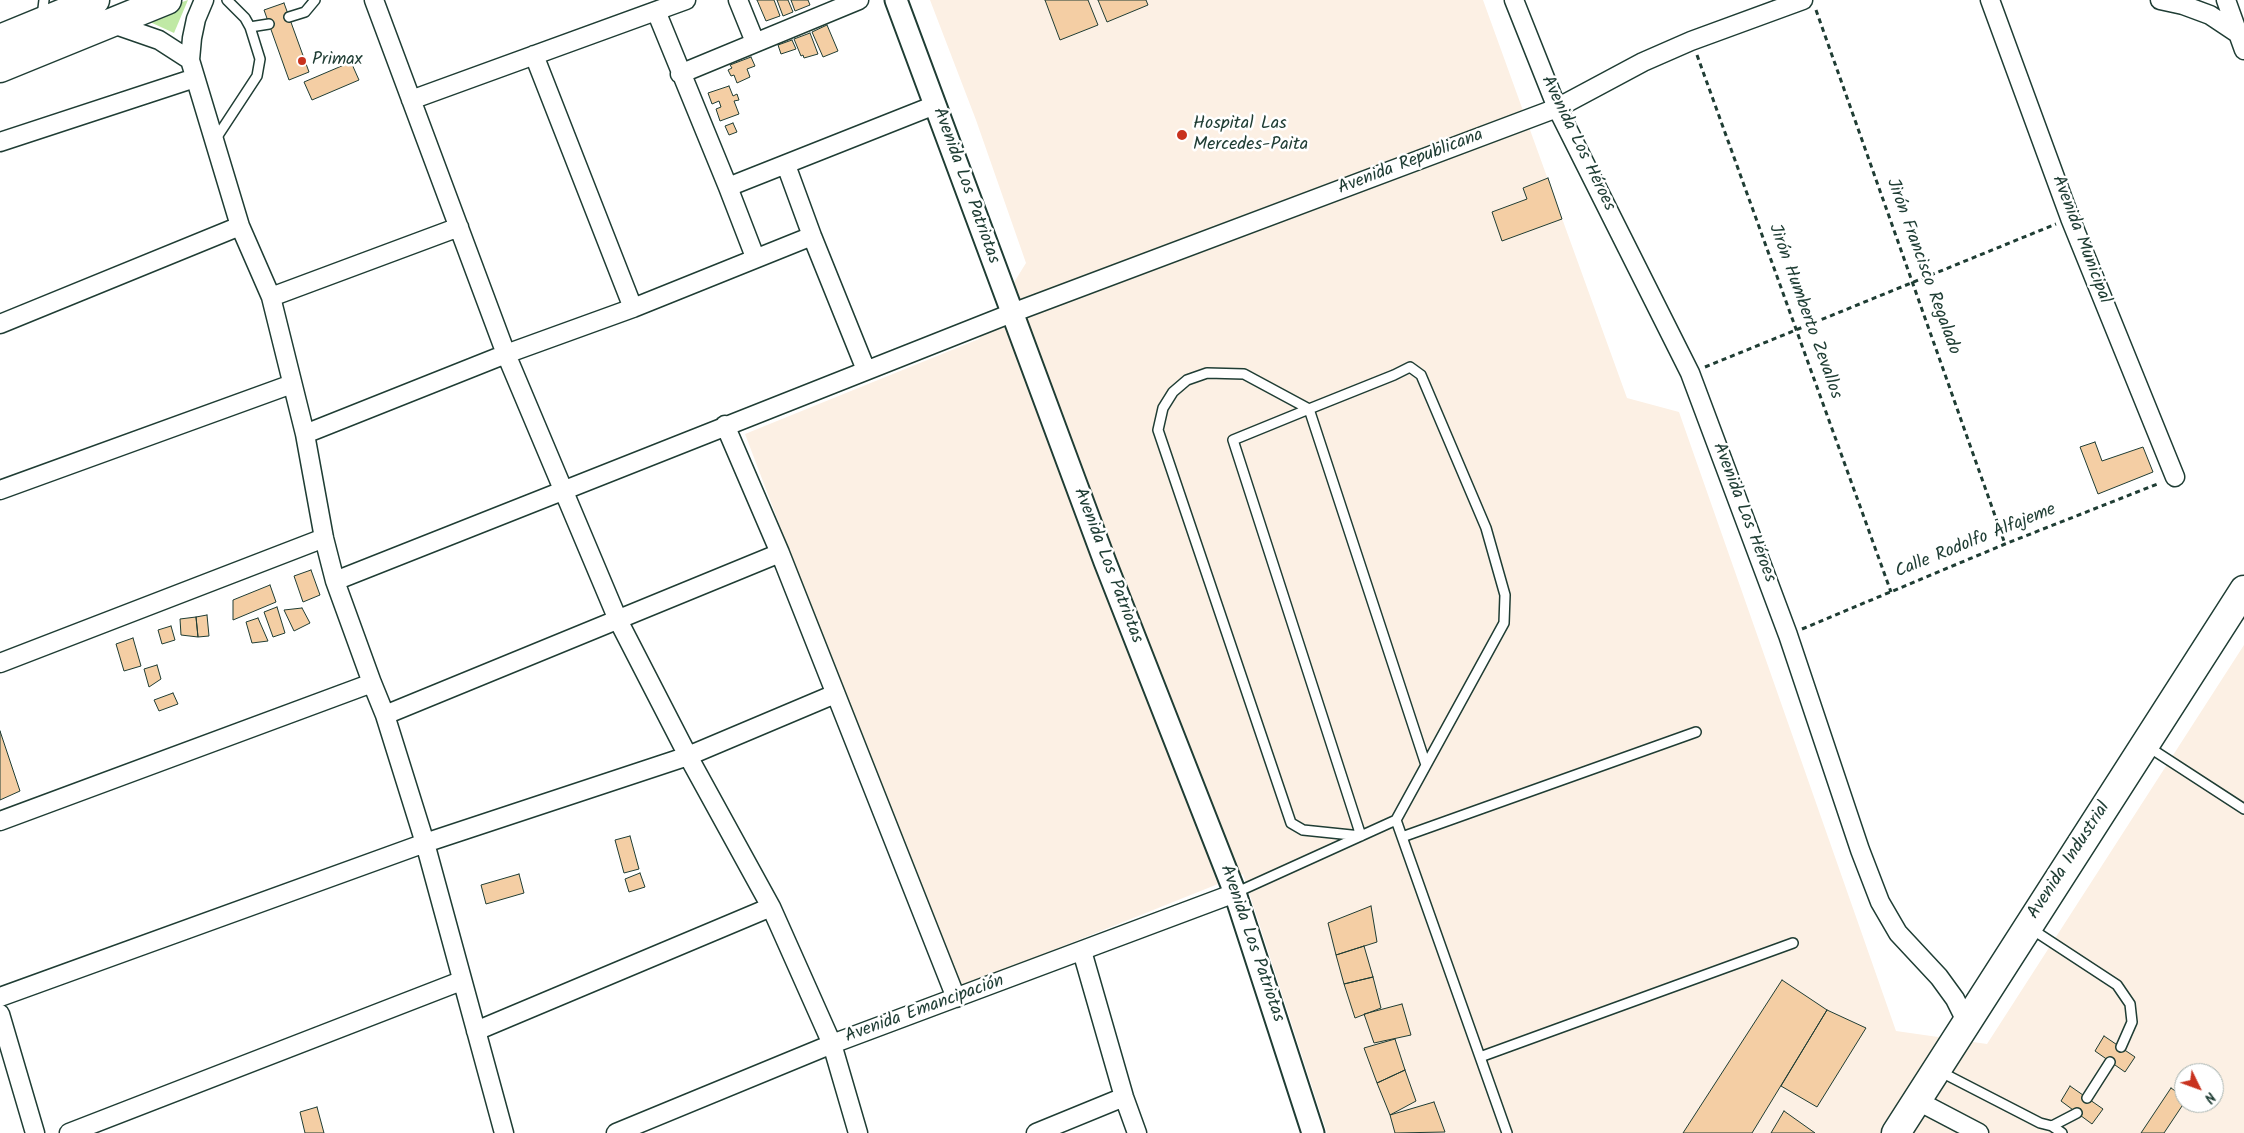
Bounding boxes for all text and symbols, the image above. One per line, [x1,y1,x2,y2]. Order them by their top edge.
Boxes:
place label: Primax [312,50,362,72]
marker: Primax [296,55,308,67]
street label: Avenida Los Héroes [1535,73,1619,215]
street label: Avenida Los Patriotas [927,105,1003,267]
place label: Hospital Las Mercedes-Paita [1193,114,1308,156]
street label: Avenida Republicana [1335,125,1487,201]
marker: Hospital Las Mercedes-Paita [1175,128,1189,142]
street label: Avenida Municipal [2046,173,2114,307]
street label: Jirón Francisco Regalado [1880,176,1964,358]
street label: Jirón Humberto Zevallos [1762,222,1846,402]
street label: Avenida Los Héroes [1706,440,1780,586]
street label: Avenida Los Patriotas [1067,485,1147,647]
street label: Calle Rodolfo Alfajeme [1893,500,2059,584]
street label: Avenida Industrial [2024,798,2116,924]
street label: Avenida Los Patriotas [1214,863,1288,1025]
street label: Avenida Emancipación [843,971,1007,1049]
north arrow [2174,1063,2224,1113]
text: N [2198,1087,2221,1108]

